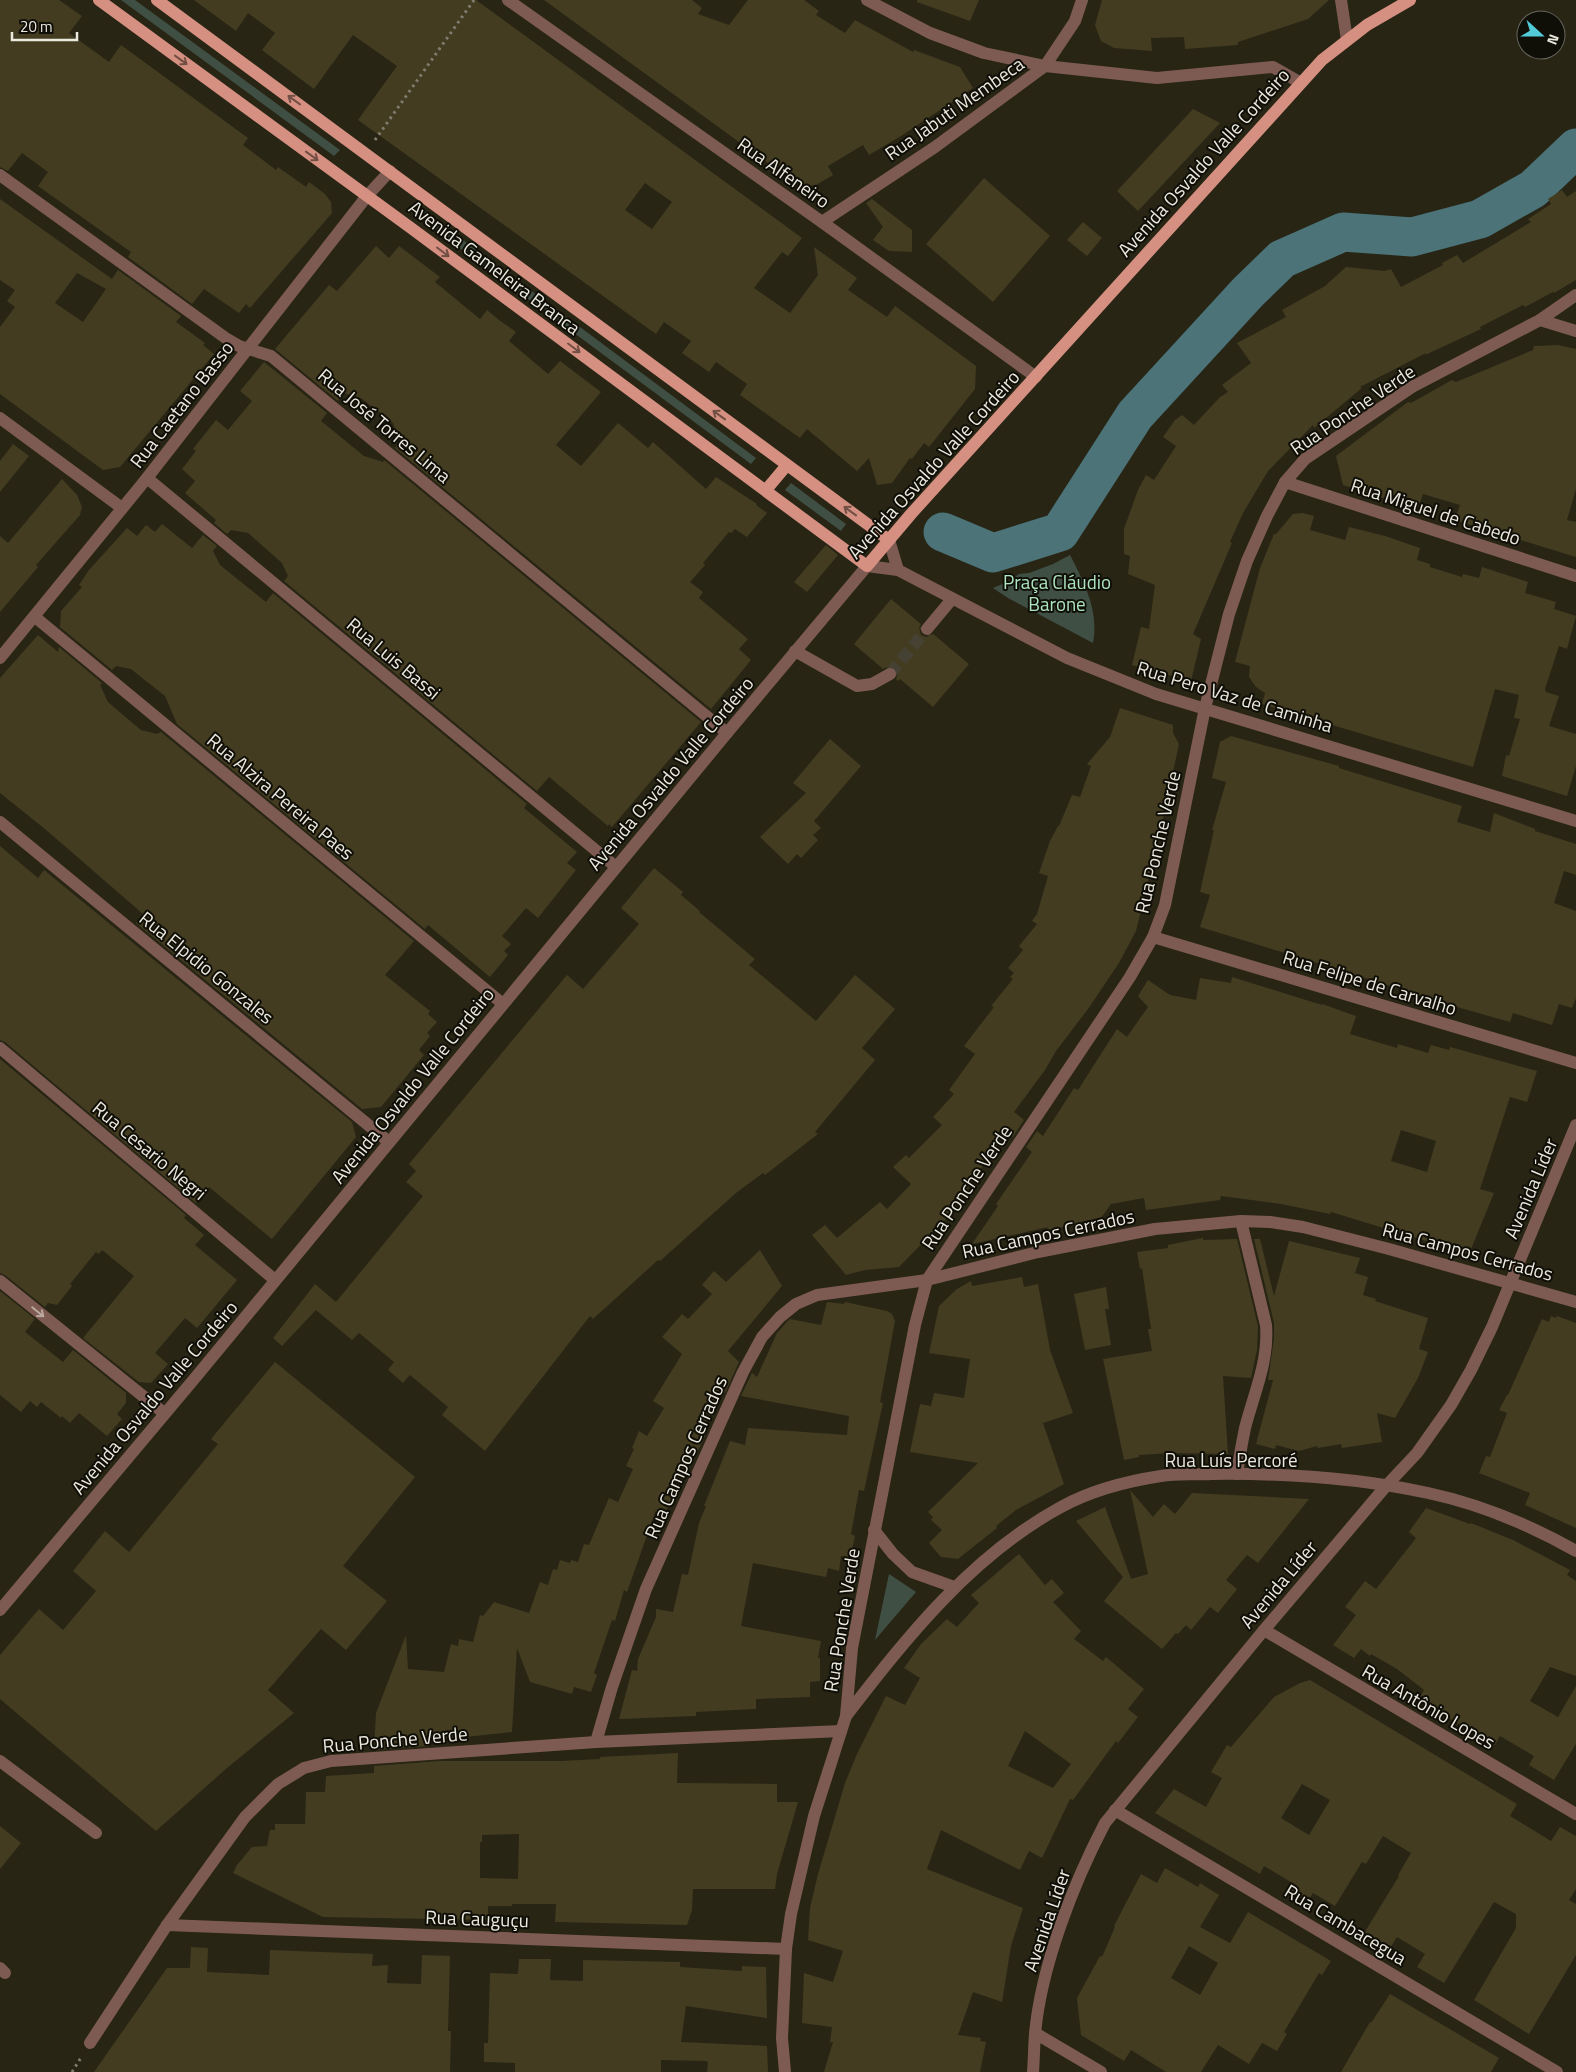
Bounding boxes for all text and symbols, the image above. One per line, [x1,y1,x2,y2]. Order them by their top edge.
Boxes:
scale bar [12,10,78,42]
north arrow [1516,10,1566,60]
text: 20 m [20,15,53,38]
text: N [1542,32,1565,48]
street label: Rua Jabuti Membeca [878,49,1030,167]
one-way arrow [174,54,187,65]
street label: Avenida Osvaldo Valle Cordeiro [1110,61,1296,263]
one-way arrow [288,95,301,106]
street label: Rua Alfeneiro [732,129,836,215]
one-way arrow [305,150,318,161]
street label: Avenida Gameleira Branca [403,193,587,342]
one-way arrow [436,246,449,257]
street label: Rua Caetano Basso [122,334,240,474]
one-way arrow [567,343,580,354]
street label: Rua Ponche Verde [1284,356,1420,462]
street label: Rua José Torres Lima [312,361,458,490]
street label: Avenida Osvaldo Valle Cordeiro [840,363,1026,565]
one-way arrow [712,410,726,420]
street label: Rua Miguel de Cabedo [1347,470,1525,552]
one-way arrow [843,506,857,516]
park label: Praça Cláudio Barone [1003,567,1111,618]
street label: Rua Luis Bassi [341,610,447,706]
street label: Rua Pero Vaz de Caminha [1134,652,1337,740]
street label: Avenida Osvaldo Valle Cordeiro [580,670,760,876]
street label: Rua Alzira Pereira Paes [201,726,361,867]
street label: Rua Ponche Verde [1127,768,1187,916]
street label: Rua Elpidio Gonzales [133,904,281,1031]
street label: Rua Felipe de Carvalho [1279,942,1461,1022]
street label: Avenida Osvaldo Valle Cordeiro [324,981,500,1189]
street label: Rua Cesario Negri [87,1093,213,1207]
street label: Rua Ponche Verde [913,1119,1019,1255]
street label: Avenida Líder [1496,1133,1564,1243]
street label: Rua Campos Cerrados [959,1201,1137,1265]
street label: Rua Campos Cerrados [1379,1214,1557,1288]
street label: Avenida Osvaldo Valle Cordeiro [64,1294,244,1500]
one-way arrow [31,1306,44,1317]
street label: Rua Campos Cerrados [636,1371,734,1543]
street label: Rua Luís Percoré [1164,1445,1298,1474]
street label: Avenida Líder [1232,1533,1324,1634]
street label: Rua Ponche Verde [815,1546,867,1694]
street label: Rua Antônio Lopes [1357,1656,1501,1756]
street label: Rua Ponche Verde [321,1718,469,1760]
street label: Avenida Líder [1015,1864,1077,1975]
street label: Rua Cambacegua [1279,1876,1413,1972]
street label: Rua Cauguçu [425,1902,529,1934]

